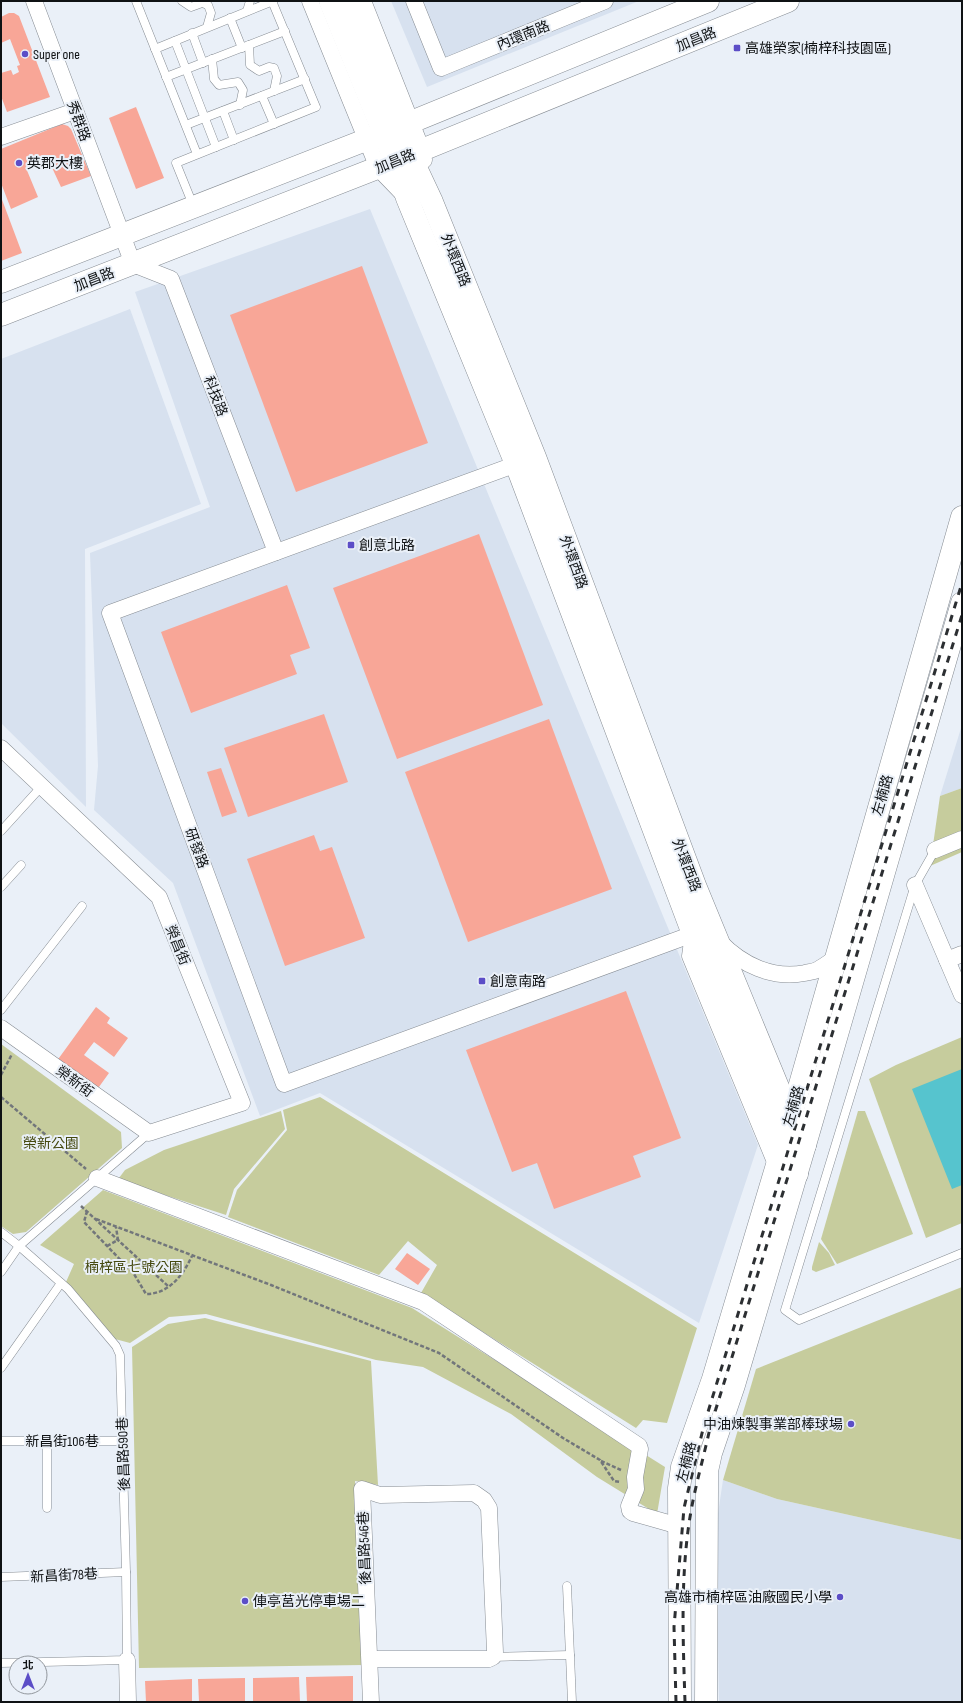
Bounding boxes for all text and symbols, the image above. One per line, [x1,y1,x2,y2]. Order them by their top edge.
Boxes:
street label: 內環南路 [494,17,552,54]
street label: 加昌路 [674,24,719,55]
place label: 高雄榮家(楠梓科技園區) [745,40,891,57]
marker: 高雄榮家(楠梓科技園區) [732,43,742,53]
place label: Super one [33,46,80,63]
marker: Super one [20,49,30,59]
street label: 秀群路 [63,99,94,144]
street label: 加昌路 [373,146,418,177]
place label: 英郡大樓 [27,155,83,172]
marker: 英郡大樓 [14,158,24,168]
street label: 外環西路 [437,231,474,289]
street label: 加昌路 [72,264,117,295]
street label: 科技路 [200,374,231,419]
street label: 外環西路 [556,533,591,591]
place label: 創意北路 [359,537,415,554]
marker: 創意北路 [346,540,356,550]
street label: 左楠路 [869,773,896,818]
street label: 研發路 [181,826,212,871]
street label: 外環西路 [669,836,705,894]
street label: 榮昌街 [162,923,193,968]
place label: 創意南路 [490,973,546,990]
marker: 創意南路 [477,976,487,986]
street label: 榮新街 [53,1062,97,1101]
street label: 左楠路 [780,1084,807,1129]
park label: 榮新公園 [23,1135,79,1152]
park label: 楠梓區七號公園 [85,1259,183,1276]
place label: 中油煉製事業部棒球場 [703,1416,843,1433]
street label: 後昌路590巷 [114,1417,133,1491]
marker: 中油煉製事業部棒球場 [846,1419,856,1429]
street label: 新昌街106巷 [25,1433,99,1450]
street label: 左楠路 [673,1440,700,1485]
street label: 後昌路546巷 [355,1511,374,1585]
street label: 新昌街78巷 [30,1565,98,1586]
place label: 高雄市楠梓區油廠國民小學 [664,1589,832,1606]
marker: 高雄市楠梓區油廠國民小學 [835,1592,845,1602]
place label: 俥亭莒光停車場二 [253,1593,365,1610]
marker: 俥亭莒光停車場二 [240,1596,250,1606]
north arrow [8,1655,48,1695]
text: 北 [23,1659,34,1672]

